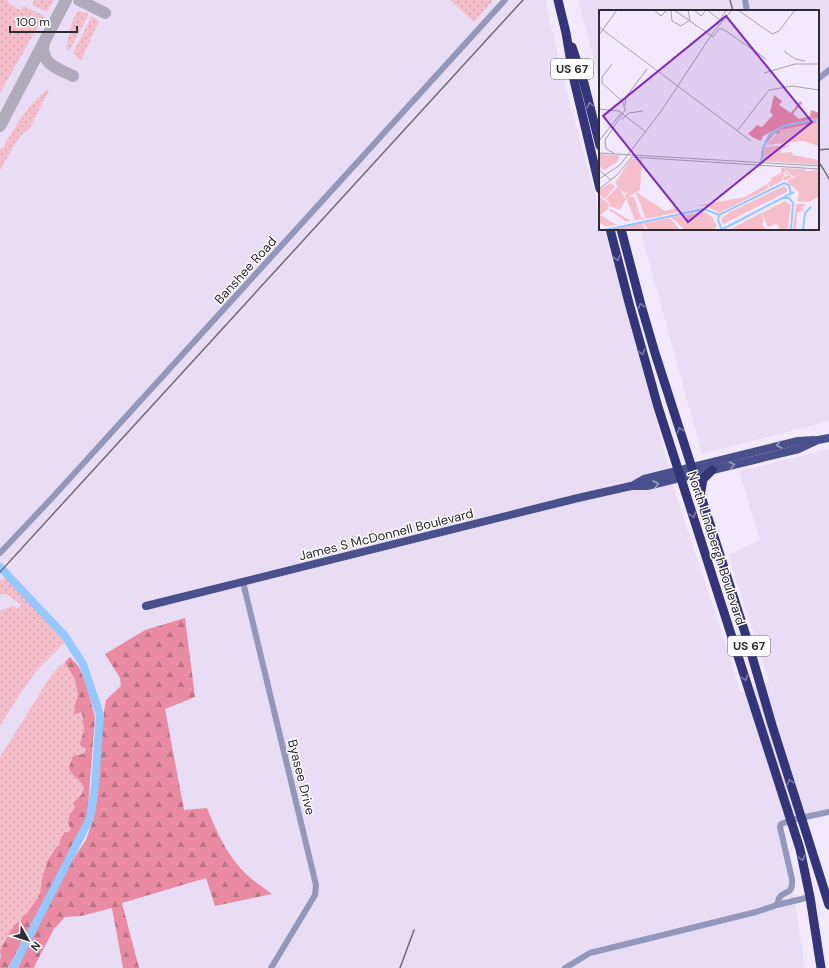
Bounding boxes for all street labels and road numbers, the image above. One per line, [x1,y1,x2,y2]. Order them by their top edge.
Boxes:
road number: US 67 [551,59,593,79]
street label: Banshee Road [211,233,280,308]
street label: North Lindbergh Boulevard [684,469,749,627]
street label: James S McDonnell Boulevard [297,505,475,564]
road number: US 67 [728,636,770,656]
street label: Byasee Drive [284,738,319,817]

